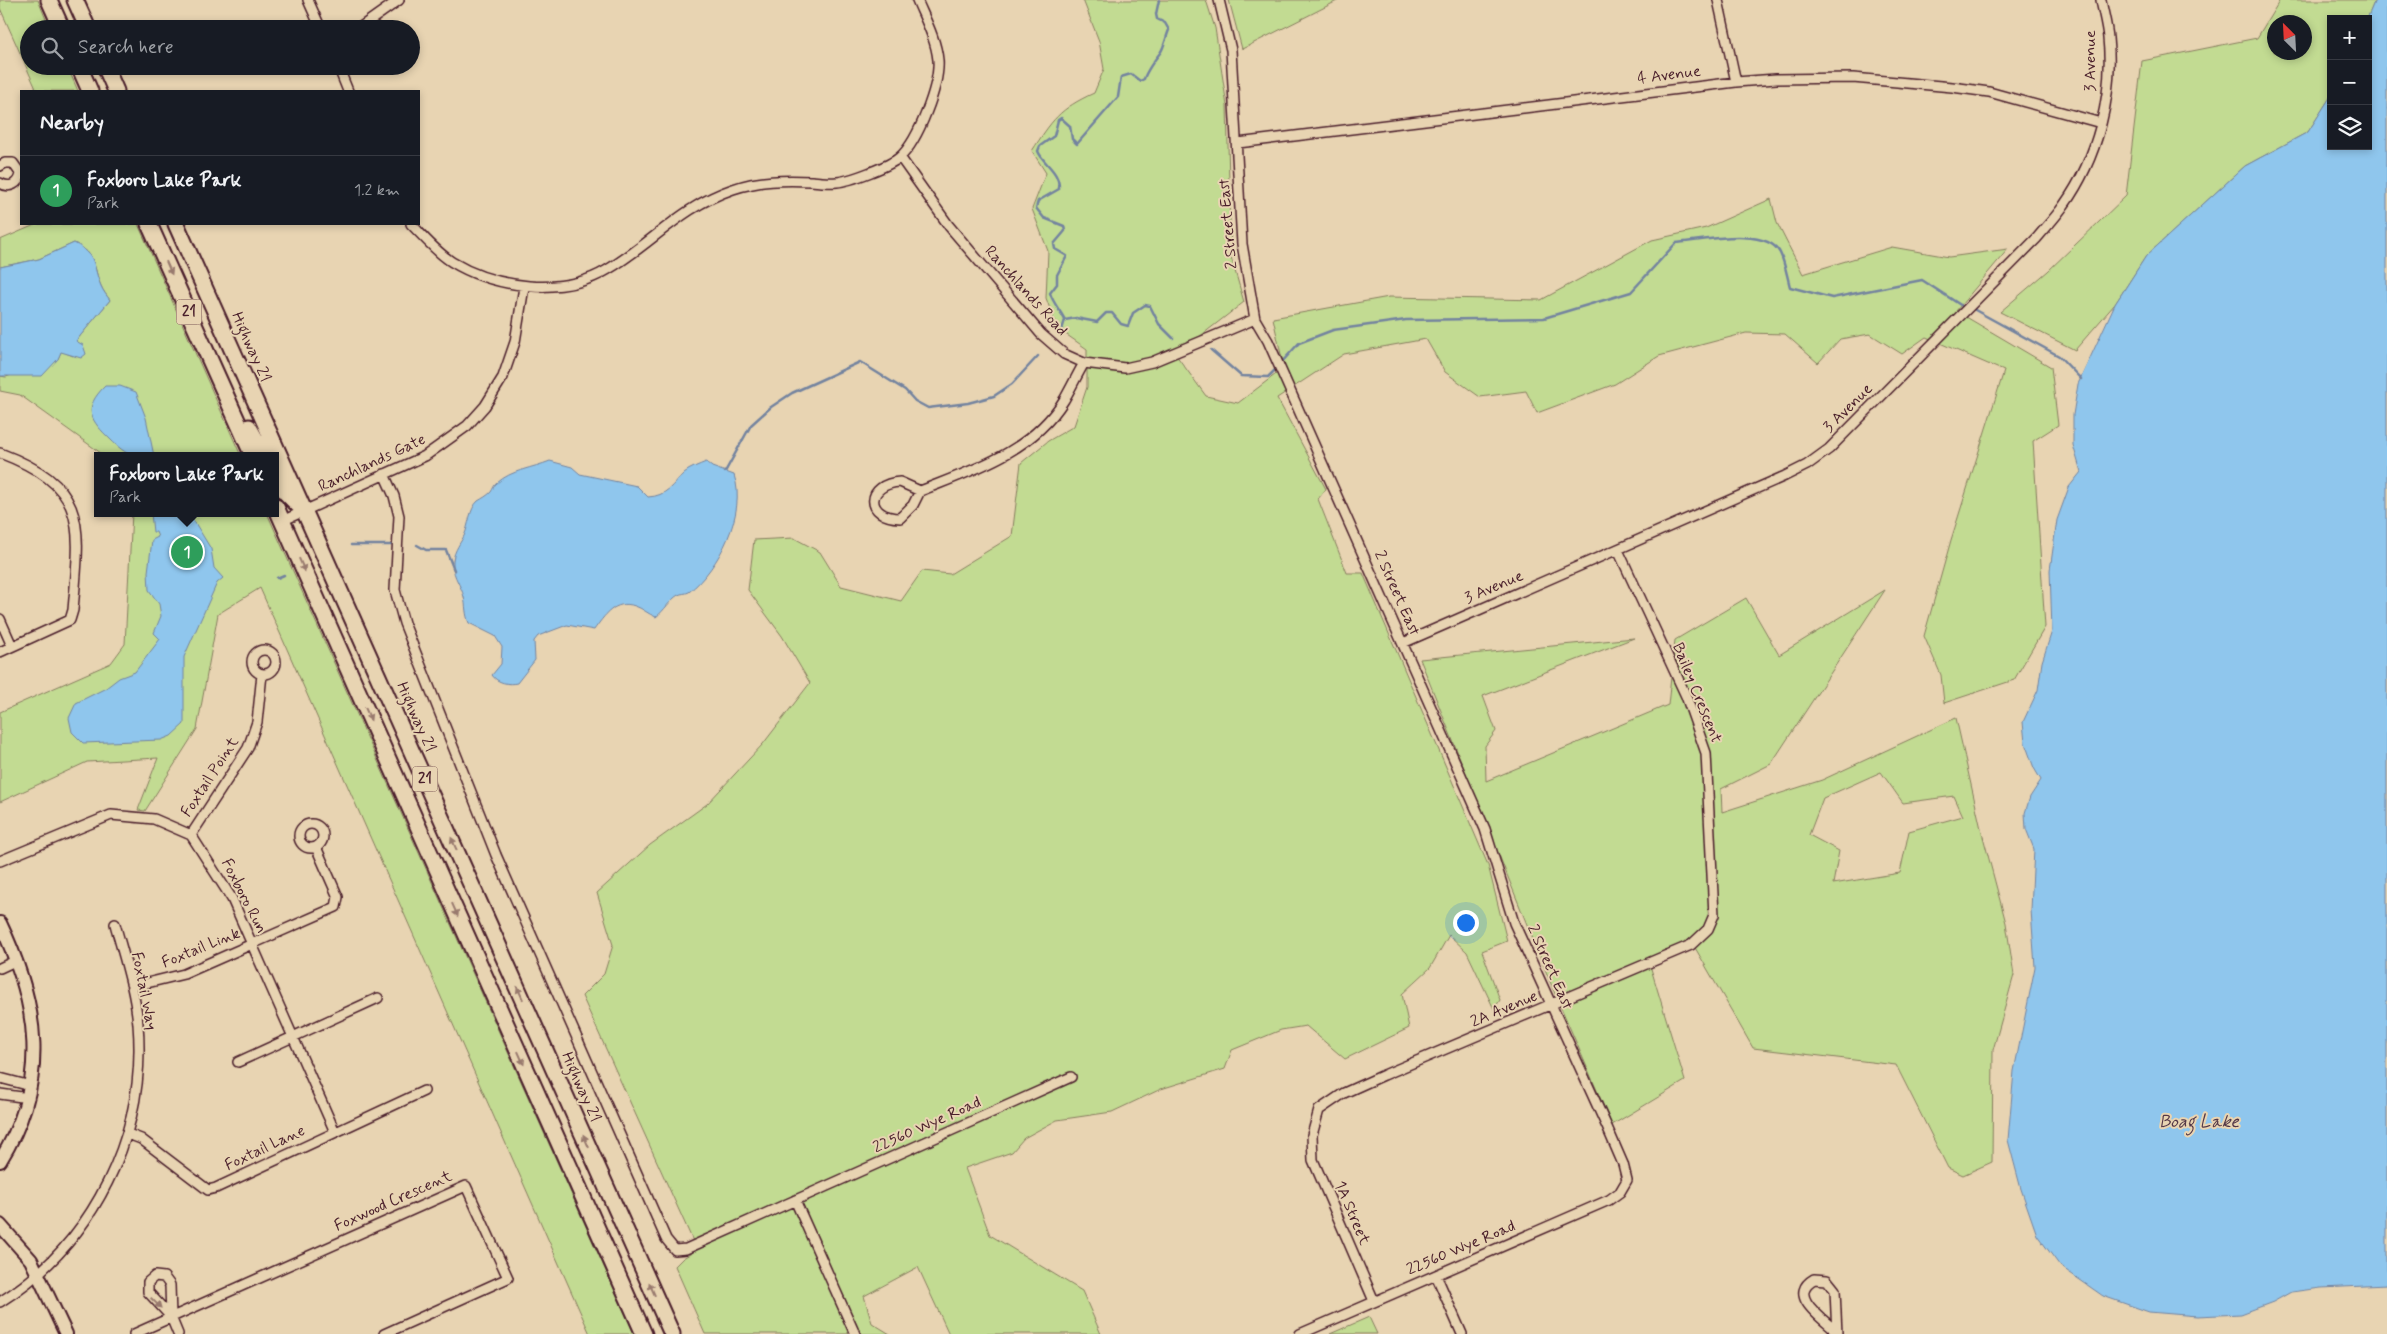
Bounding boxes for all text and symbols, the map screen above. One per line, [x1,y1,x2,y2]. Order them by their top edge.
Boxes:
north arrow [2267,15,2312,60]
map controls [2327,15,2372,150]
button: + [2327,15,2372,60]
search box [20,20,420,75]
street label: 3 Avenue [2080,30,2101,92]
icon: search [38,34,66,62]
text: Search here [78,35,174,60]
button: − [2327,60,2372,105]
street label: 4 Avenue [1636,61,1702,89]
button: layers [2327,105,2372,150]
text: Nearby [40,109,104,137]
text: Foxboro Lake Park [87,168,242,193]
street label: 2 Street East [1214,178,1242,270]
text: 1 [52,180,60,201]
text: 1.2 km [354,180,400,201]
text: Park [87,193,119,214]
street label: Ranchlands Road [980,241,1072,341]
one-way arrow [165,261,173,275]
road number: 21 [176,300,202,324]
street label: Highway 21 [225,309,276,386]
street label: 3 Avenue [1819,379,1877,437]
street label: Ranchlands Gate [315,429,429,497]
popup [94,452,279,517]
text: Foxboro Lake Park [109,462,264,487]
text: Park [109,487,141,508]
pin: 1 [171,533,203,571]
street label: 2 Street East [1369,547,1425,639]
one-way arrow [298,558,306,572]
street label: 3 Avenue [1462,565,1527,609]
street label: Bailey Crescent [1667,640,1727,747]
street label: Highway 21 [390,679,441,756]
one-way arrow [364,707,372,721]
street label: Foxtail Point [176,732,244,821]
road number: 21 [412,766,438,792]
one-way arrow [449,837,457,851]
street label: Foxboro Run [216,855,272,937]
one-way arrow [452,903,460,917]
your location [1453,910,1479,936]
street label: 2 Street East [1522,921,1578,1013]
street label: Foxtail Link [159,923,243,973]
street label: Foxtail Way [126,950,162,1032]
one-way arrow [515,986,523,1000]
street label: 2A Avenue [1467,986,1541,1032]
street label: Highway 21 [555,1049,606,1126]
one-way arrow [518,1051,526,1065]
street label: 22560 Wye Road [870,1092,984,1158]
water label: Boag Lake [2159,1110,2240,1136]
street label: Foxtail Lane [221,1120,309,1176]
one-way arrow [581,1134,589,1148]
street label: Foxwood Crescent [331,1165,456,1236]
street label: 1A Street [1329,1178,1375,1249]
street label: 22560 Wye Road [1403,1216,1519,1280]
one-way arrow [648,1282,656,1297]
one-way arrow [150,1297,162,1309]

